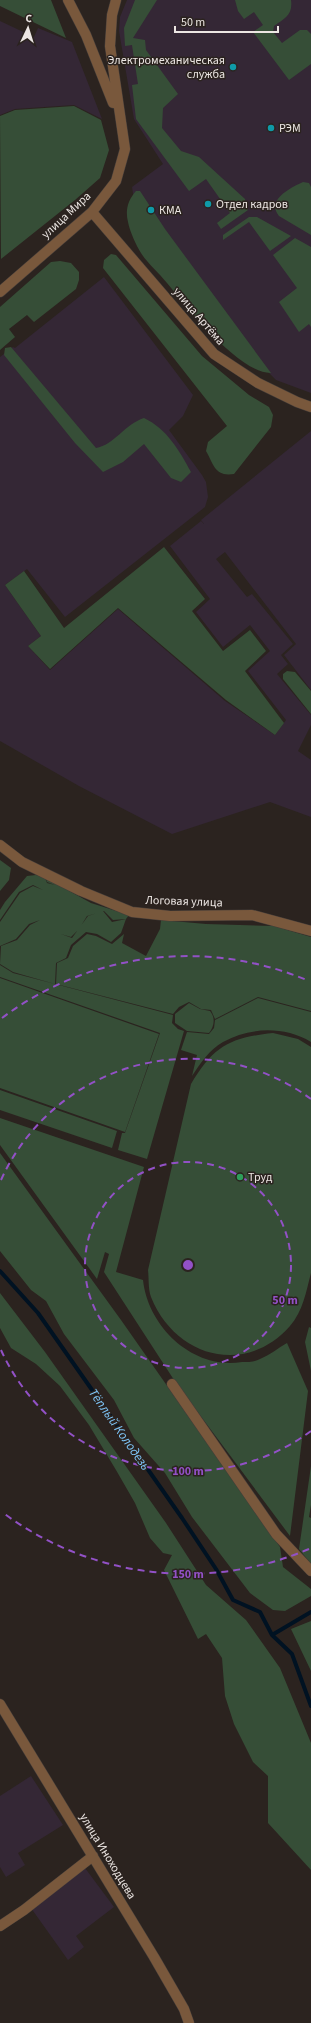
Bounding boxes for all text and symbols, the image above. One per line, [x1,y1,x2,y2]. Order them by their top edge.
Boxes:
north arrow [8,8,48,48]
scale bar [175,8,278,34]
text: С [25,11,33,26]
text: 50 m [181,14,205,31]
place label: Электромеханическая служба [108,52,225,83]
marker: Электромеханическая служба [228,62,238,72]
place label: РЭМ [279,120,301,137]
marker: РЭМ [266,123,276,133]
street label: улица Мира [38,188,95,243]
place label: Отдел кадров [216,196,288,213]
marker: Отдел кадров [203,199,213,209]
place label: КМА [159,202,182,219]
marker: КМА [146,205,156,215]
street label: улица Артёма [169,284,229,349]
street label: Логовая улица [145,892,223,911]
place label: Труд [248,1169,273,1186]
marker: Труд [235,1172,245,1182]
centre of rings [181,1258,195,1272]
text: 50 m [272,1292,298,1309]
water label: Тёплый Колодезь [84,1385,154,1474]
text: 100 m [172,1463,204,1480]
text: 150 m [172,1566,204,1583]
street label: улица Иноходцева [75,1810,140,1902]

